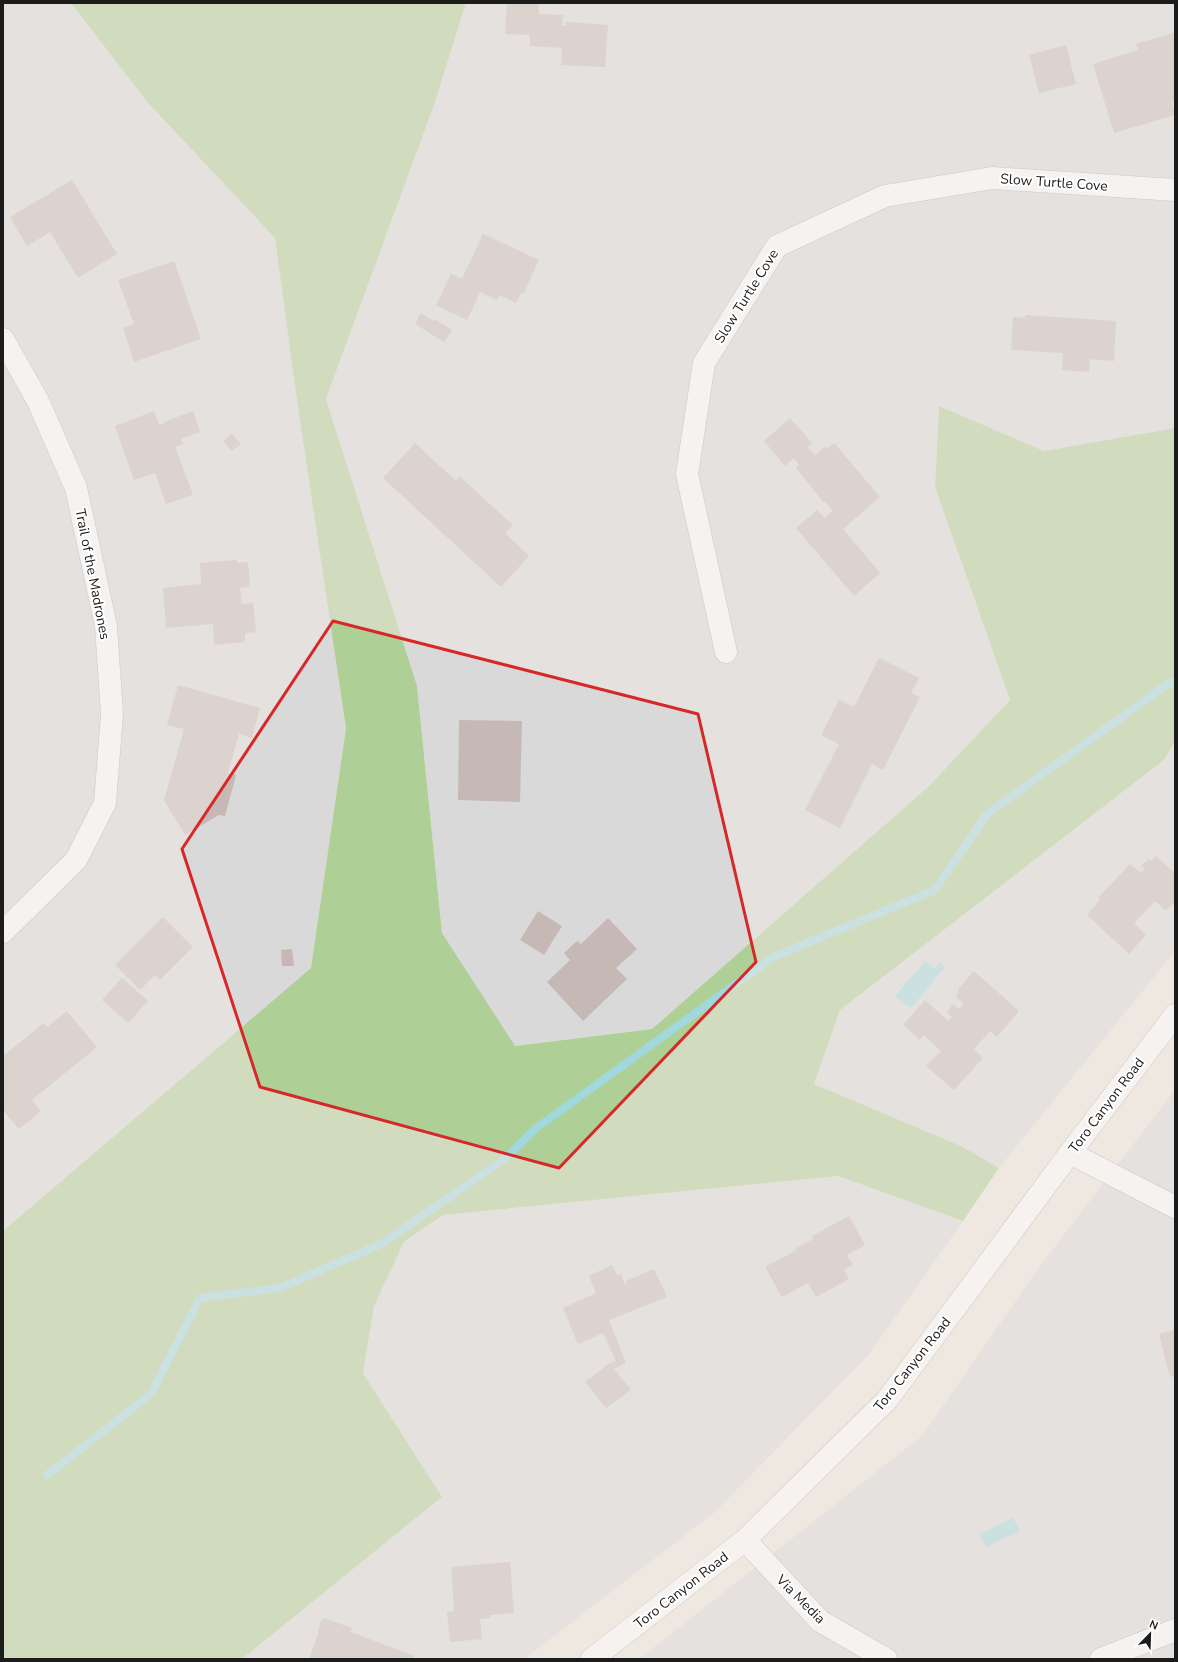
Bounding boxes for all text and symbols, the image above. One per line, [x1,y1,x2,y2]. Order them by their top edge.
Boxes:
street label: Slow Turtle Cove [1000,169,1108,196]
street label: Slow Turtle Cove [710,246,783,347]
street label: Trail of the Madrones [70,507,115,641]
street label: Toro Canyon Road [1064,1054,1149,1157]
street label: Toro Canyon Road [870,1313,955,1415]
street label: Toro Canyon Road [630,1548,732,1633]
street label: Via Media [771,1570,829,1628]
north arrow [1130,1614,1170,1654]
text: N [1147,1617,1160,1634]

